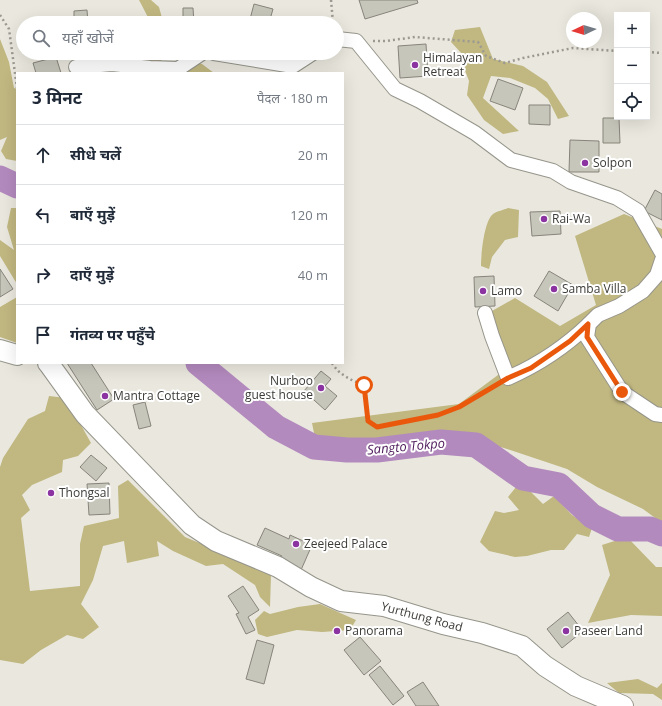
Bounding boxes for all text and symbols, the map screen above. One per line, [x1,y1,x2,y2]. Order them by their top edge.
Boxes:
north arrow [566,12,602,48]
map controls [614,12,650,120]
button: + [614,12,650,48]
search box [16,16,344,60]
icon: search [30,27,52,49]
text: यहाँ खोजें [62,27,114,47]
button: − [614,48,650,84]
place label: Himalayan Retreat [423,49,482,80]
marker: Himalayan Retreat [410,60,420,70]
button: locate [614,84,650,120]
text: 3 मिनट [32,86,82,109]
text: पैदल · 180 m [257,89,328,107]
icon: ahead [32,144,54,166]
text: सीधे चलें [70,144,121,164]
text: 20 m [298,146,328,164]
place label: Solpon [593,154,632,171]
marker: Solpon [580,158,590,168]
icon: left [32,204,54,226]
text: बाएँ मुड़ें [70,204,115,224]
text: 120 m [290,206,328,224]
place label: Rai-Wa [552,210,591,227]
marker: Rai-Wa [539,214,549,224]
icon: right [32,264,54,286]
text: दाएँ मुड़ें [70,264,114,284]
text: 40 m [298,266,328,284]
place label: Samba Villa [562,280,626,297]
place label: Lamo [491,282,522,299]
marker: Samba Villa [549,284,559,294]
marker: Lamo [478,286,488,296]
icon: arrive [32,324,54,346]
text: गंतव्य पर पहुँचे [70,324,155,344]
place label: Nurboo guest house [245,372,313,403]
route start [355,376,373,394]
marker: Nurboo guest house [316,383,326,393]
route end [613,383,631,401]
place label: Mantra Cottage [113,387,200,404]
marker: Mantra Cottage [100,391,110,401]
water label: Sangto Tokpo [366,434,446,458]
place label: Thongsal [59,484,109,501]
marker: Thongsal [46,488,56,498]
place label: Zeejeed Palace [304,535,388,552]
marker: Zeejeed Palace [291,539,301,549]
street label: Yurthung Road [380,597,465,636]
place label: Panorama [345,622,403,639]
place label: Paseer Land [574,622,643,639]
marker: Panorama [332,626,342,636]
marker: Paseer Land [561,626,571,636]

